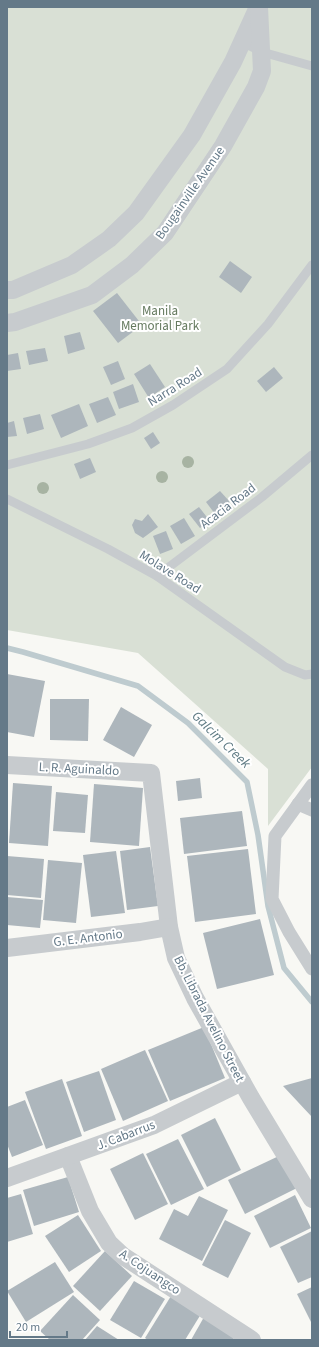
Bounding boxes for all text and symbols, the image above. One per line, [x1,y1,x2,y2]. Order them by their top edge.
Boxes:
street label: Bougainville Avenue [151,143,229,243]
park label: Manila Memorial Park [121,302,200,335]
street label: Narra Road [144,363,206,411]
street label: Acacia Road [196,479,260,533]
street label: Molave Road [136,546,204,598]
water label: Galcim Creek [187,707,255,773]
street label: L. R. Aguinaldo [38,758,120,780]
street label: G. E. Antonio [52,925,124,951]
street label: Bb. Librada Avelino Street [169,953,249,1086]
street label: J. Cabarrus [94,1116,158,1154]
street label: A. Cojuangco [116,1245,184,1299]
scale bar [10,1313,67,1339]
text: 20 m [16,1319,40,1336]

